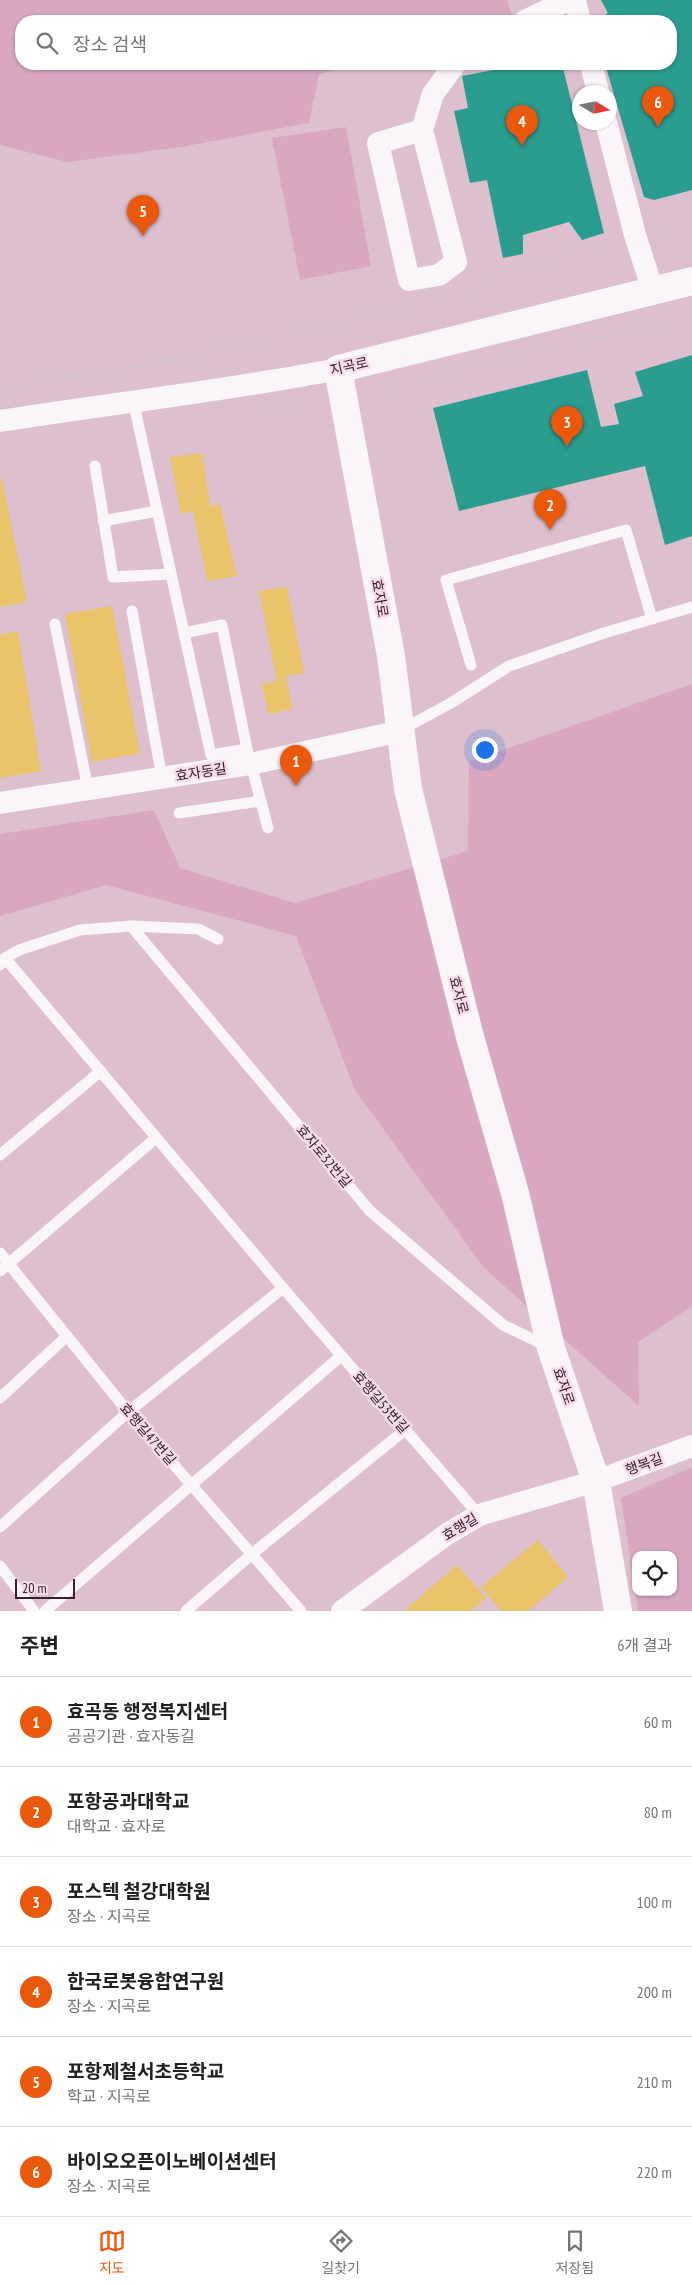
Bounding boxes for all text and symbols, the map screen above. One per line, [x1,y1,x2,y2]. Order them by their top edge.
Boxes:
search box [15,15,677,70]
icon: search [33,29,61,57]
text: 장소 검색 [73,32,147,56]
north arrow [572,85,617,130]
pin: 6 [642,86,674,127]
pin: 4 [506,105,538,146]
pin: 5 [127,195,159,236]
street label: 지곡로 [328,353,370,379]
pin: 3 [551,406,583,447]
pin: 2 [534,489,566,530]
street label: 효자로 [368,577,392,619]
your location [472,737,498,763]
pin: 1 [280,745,312,786]
street label: 효자동길 [174,759,228,785]
street label: 효자로 [445,974,473,1016]
street label: 효자로32번길 [292,1121,356,1191]
street label: 효자로 [549,1365,579,1407]
street label: 효행길53번길 [349,1367,413,1437]
street label: 효행길47번길 [116,1399,180,1469]
street label: 행복길 [623,1449,665,1479]
street label: 효행길 [439,1509,481,1545]
map controls [632,1551,677,1596]
button: locate [632,1551,677,1596]
scale bar [15,1576,75,1599]
text: 20 m [22,1579,47,1597]
text: 주변 [20,1632,59,1659]
text: 6개 결과 [617,1635,672,1655]
text: 효곡동 행정복지센터 [67,1699,228,1723]
text: 1 [32,1712,40,1732]
text: 60 m [644,1712,672,1732]
text: 공공기관 · 효자동길 [67,1726,195,1746]
text: 포항공과대학교 [67,1789,189,1813]
text: 2 [32,1802,40,1822]
text: 80 m [644,1802,672,1822]
text: 대학교 · 효자로 [67,1816,166,1836]
text: 포스텍 철강대학원 [67,1879,211,1903]
text: 3 [32,1892,40,1912]
text: 100 m [637,1892,672,1912]
text: 장소 · 지곡로 [67,1906,151,1926]
text: 한국로봇융합연구원 [67,1969,224,1993]
text: 4 [32,1982,40,2002]
text: 200 m [637,1982,672,2002]
text: 장소 · 지곡로 [67,1996,151,2016]
text: 포항제철서초등학교 [67,2059,224,2083]
text: 5 [32,2072,40,2092]
text: 210 m [637,2072,672,2092]
text: 학교 · 지곡로 [67,2086,151,2106]
text: 바이오오픈이노베이션센터 [67,2149,277,2173]
text: 6 [32,2162,40,2182]
text: 220 m [637,2162,672,2182]
text: 장소 · 지곡로 [67,2176,151,2196]
tab: 지도 [98,2227,126,2277]
tab: 길찾기 [321,2227,360,2277]
tab: 저장됨 [556,2227,594,2277]

